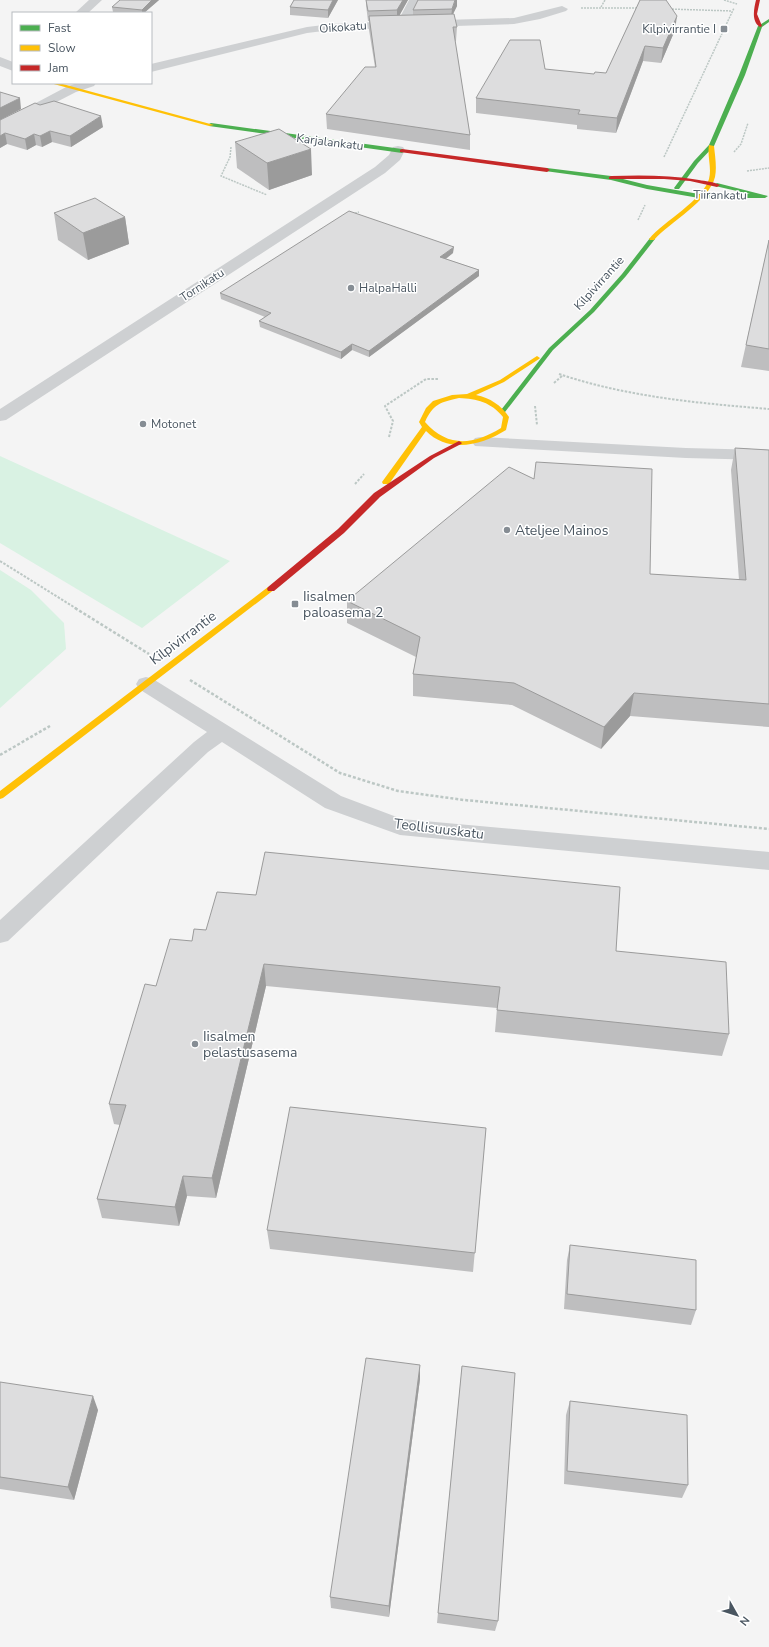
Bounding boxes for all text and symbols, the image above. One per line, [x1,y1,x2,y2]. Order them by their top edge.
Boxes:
legend [12,12,152,84]
street label: Oikokatu [319,17,367,37]
text: Fast [48,20,71,36]
place label: Kilpivirrantie I [642,21,716,37]
marker: Kilpivirrantie I [719,24,729,34]
text: Slow [48,40,76,56]
text: Jam [47,60,69,76]
street label: Karjalankatu [296,130,364,154]
street label: Tiirankatu [693,187,747,203]
street label: Kilpivirrantie [570,253,628,313]
street label: Tornikatu [177,265,227,305]
place label: HalpaHalli [359,280,417,296]
marker: HalpaHalli [346,283,356,293]
place label: Motonet [151,416,197,432]
marker: Motonet [138,419,148,429]
place label: Ateljee Mainos [515,521,609,540]
marker: Ateljee Mainos [502,525,512,535]
place label: Iisalmen paloasema 2 [303,587,383,622]
marker: Iisalmen paloasema 2 [290,599,300,609]
street label: Kilpivirrantie [146,607,220,669]
street label: Teollisuuskatu [393,814,485,844]
place label: Iisalmen pelastusasema [203,1027,297,1062]
marker: Iisalmen pelastusasema [190,1039,200,1049]
north arrow [717,1595,757,1635]
text: N [736,1613,753,1629]

